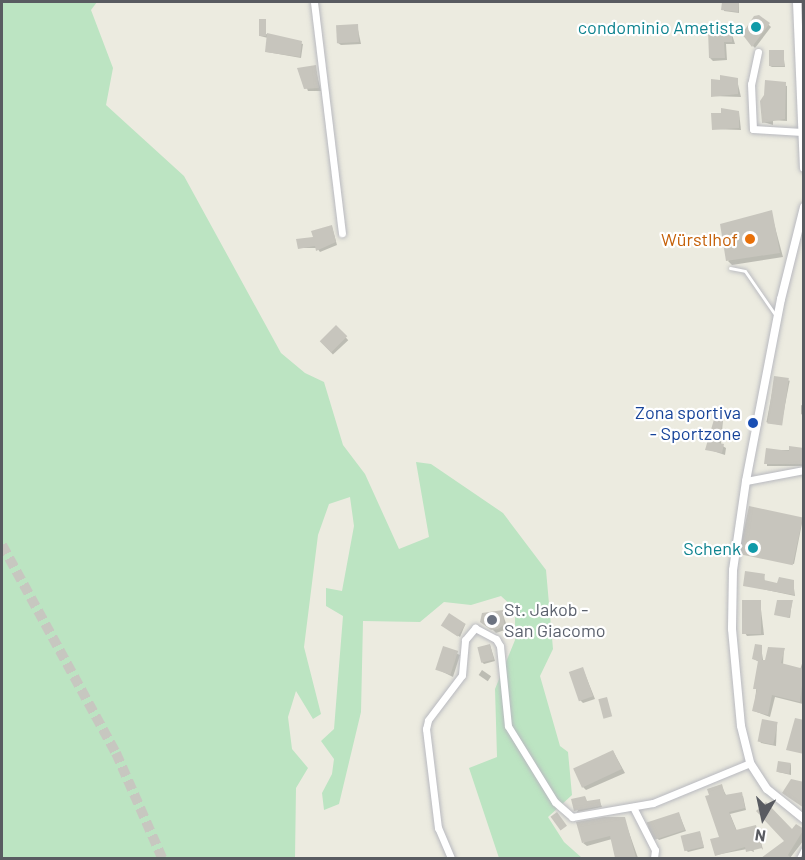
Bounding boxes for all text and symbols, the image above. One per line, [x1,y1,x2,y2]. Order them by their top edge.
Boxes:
place label: condominio Ametista [578,16,744,38]
marker: condominio Ametista [749,20,763,34]
place label: Würstlhof [661,228,738,250]
marker: Würstlhof [743,232,757,246]
place label: Zona sportiva - Sportzone [635,402,741,444]
marker: Zona sportiva - Sportzone [746,416,760,430]
place label: Schenk [683,537,741,559]
marker: Schenk [746,541,760,555]
place label: St. Jakob - San Giacomo [504,599,605,642]
marker: St. Jakob - San Giacomo [485,613,499,627]
north arrow [733,788,793,848]
text: N [753,826,767,846]

